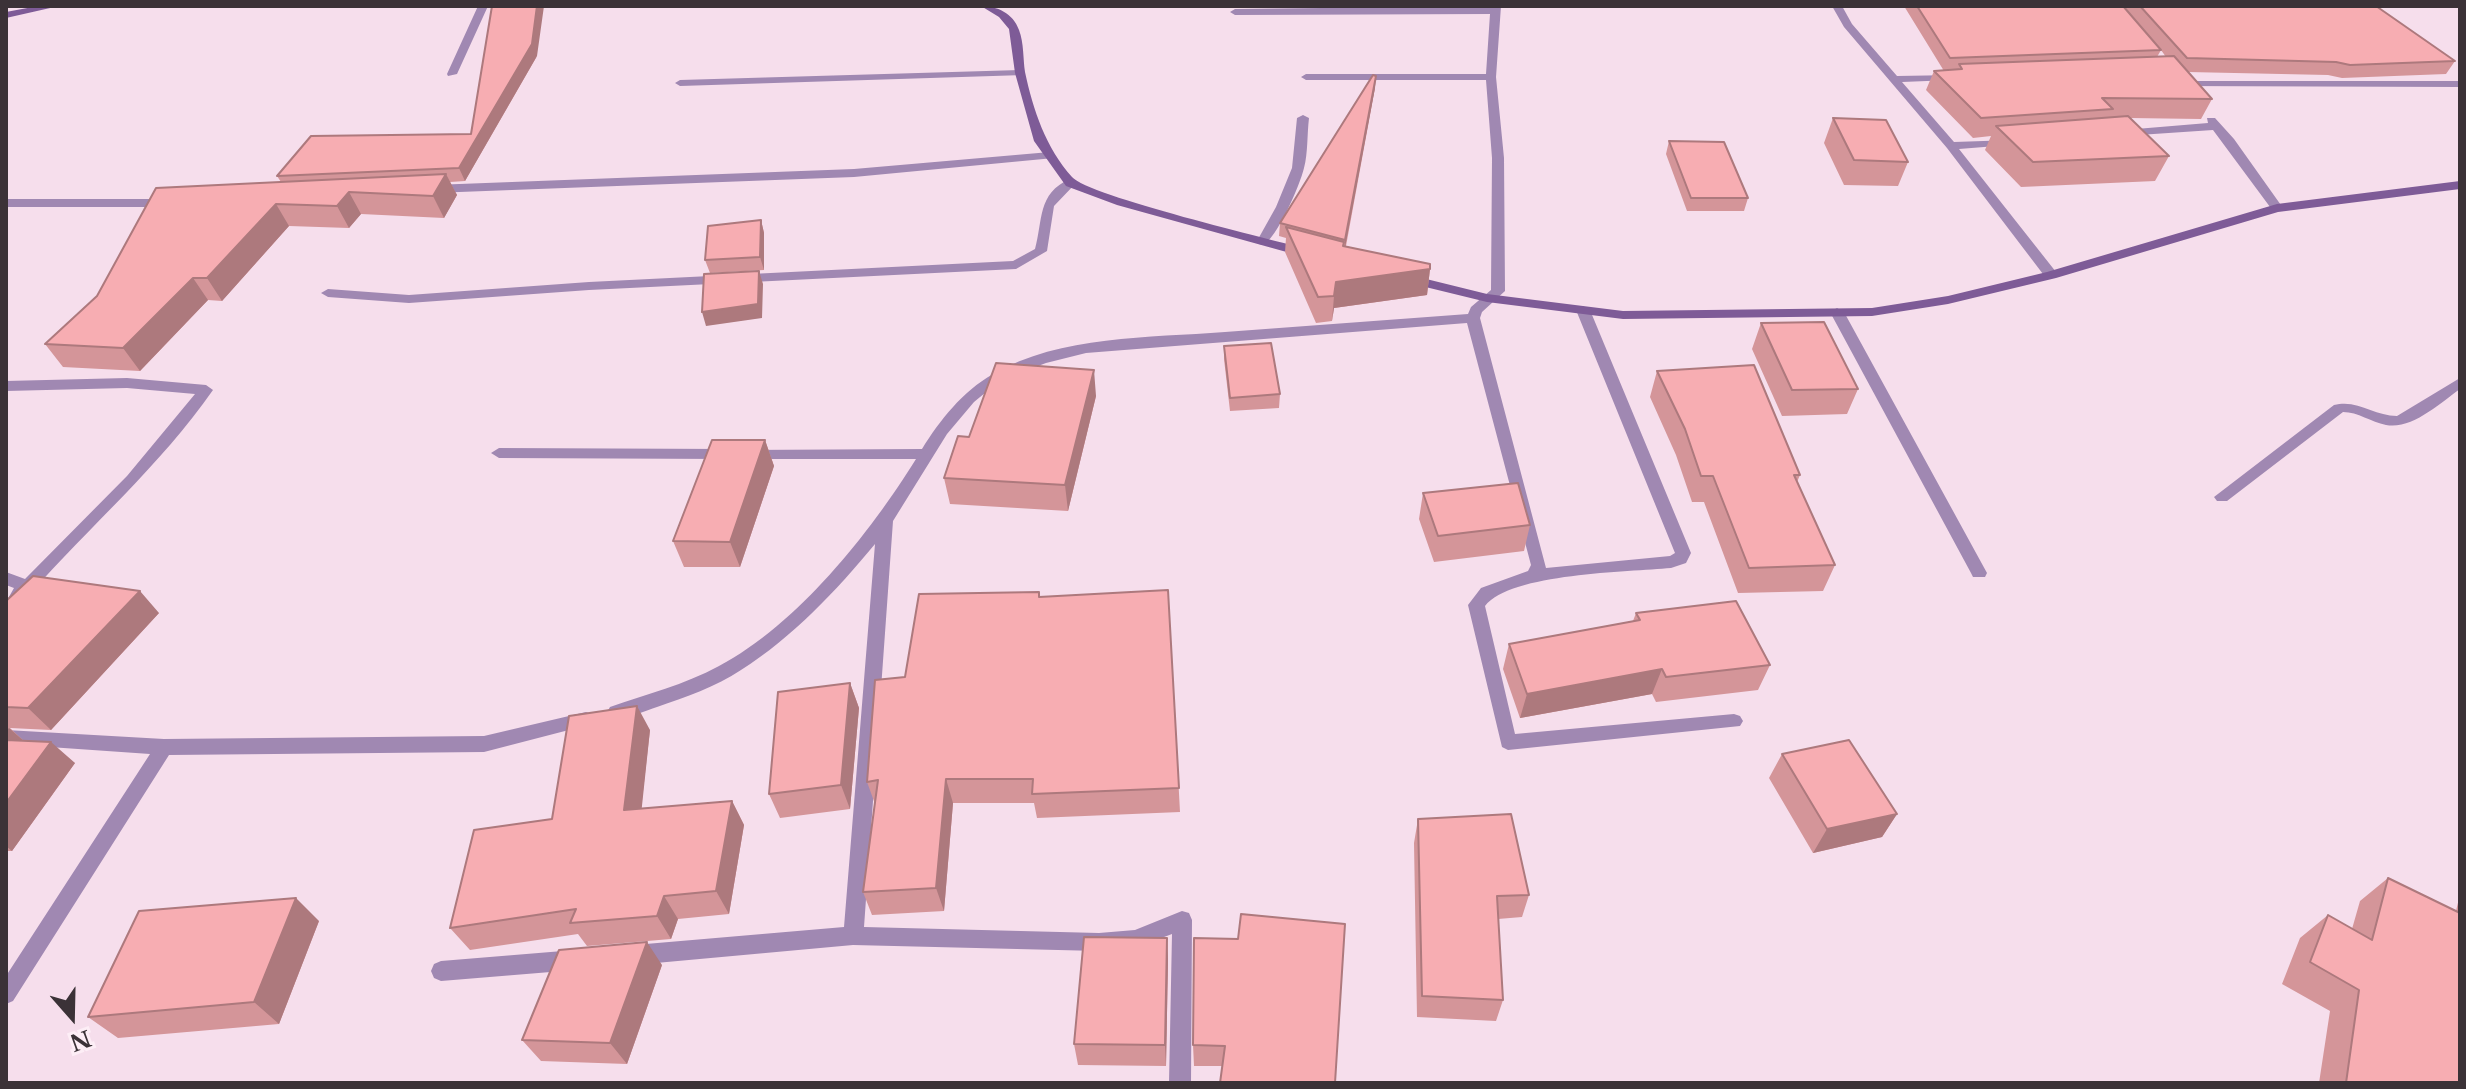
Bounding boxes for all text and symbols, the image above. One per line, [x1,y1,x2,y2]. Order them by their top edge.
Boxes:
north arrow [32,977,112,1057]
text: N [66,1024,95,1056]

